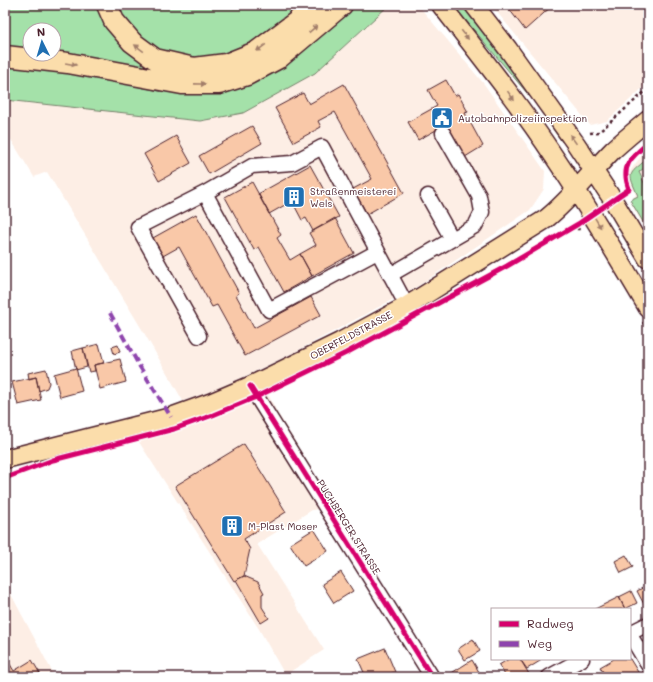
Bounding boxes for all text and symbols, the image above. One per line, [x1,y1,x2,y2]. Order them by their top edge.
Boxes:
north arrow [22,22,62,62]
text: N [36,24,46,39]
one-way arrow [308,24,318,34]
one-way arrow [460,29,469,40]
one-way arrow [134,43,145,52]
one-way arrow [255,44,266,52]
one-way arrow [65,61,78,67]
one-way arrow [194,81,207,87]
one-way arrow [507,91,515,102]
public building icon: Autobahnpolizeiinspektion [429,105,455,131]
place label: Autobahnpolizeiinspektion [458,111,587,125]
one-way arrow [569,133,577,144]
building icon: Straßenmeisterei Wels [281,184,307,210]
place label: Straßenmeisterei Wels [310,184,396,210]
one-way arrow [594,217,601,229]
street label: OBERFELDSTRASSE [307,307,395,363]
street label: PUCHBERGER STRASSE [314,477,384,577]
building icon: M-Plast Moser [219,513,245,539]
place label: M-Plast Moser [248,519,317,533]
legend [491,608,631,660]
text: Radweg [527,615,574,631]
text: Weg [527,635,552,651]

